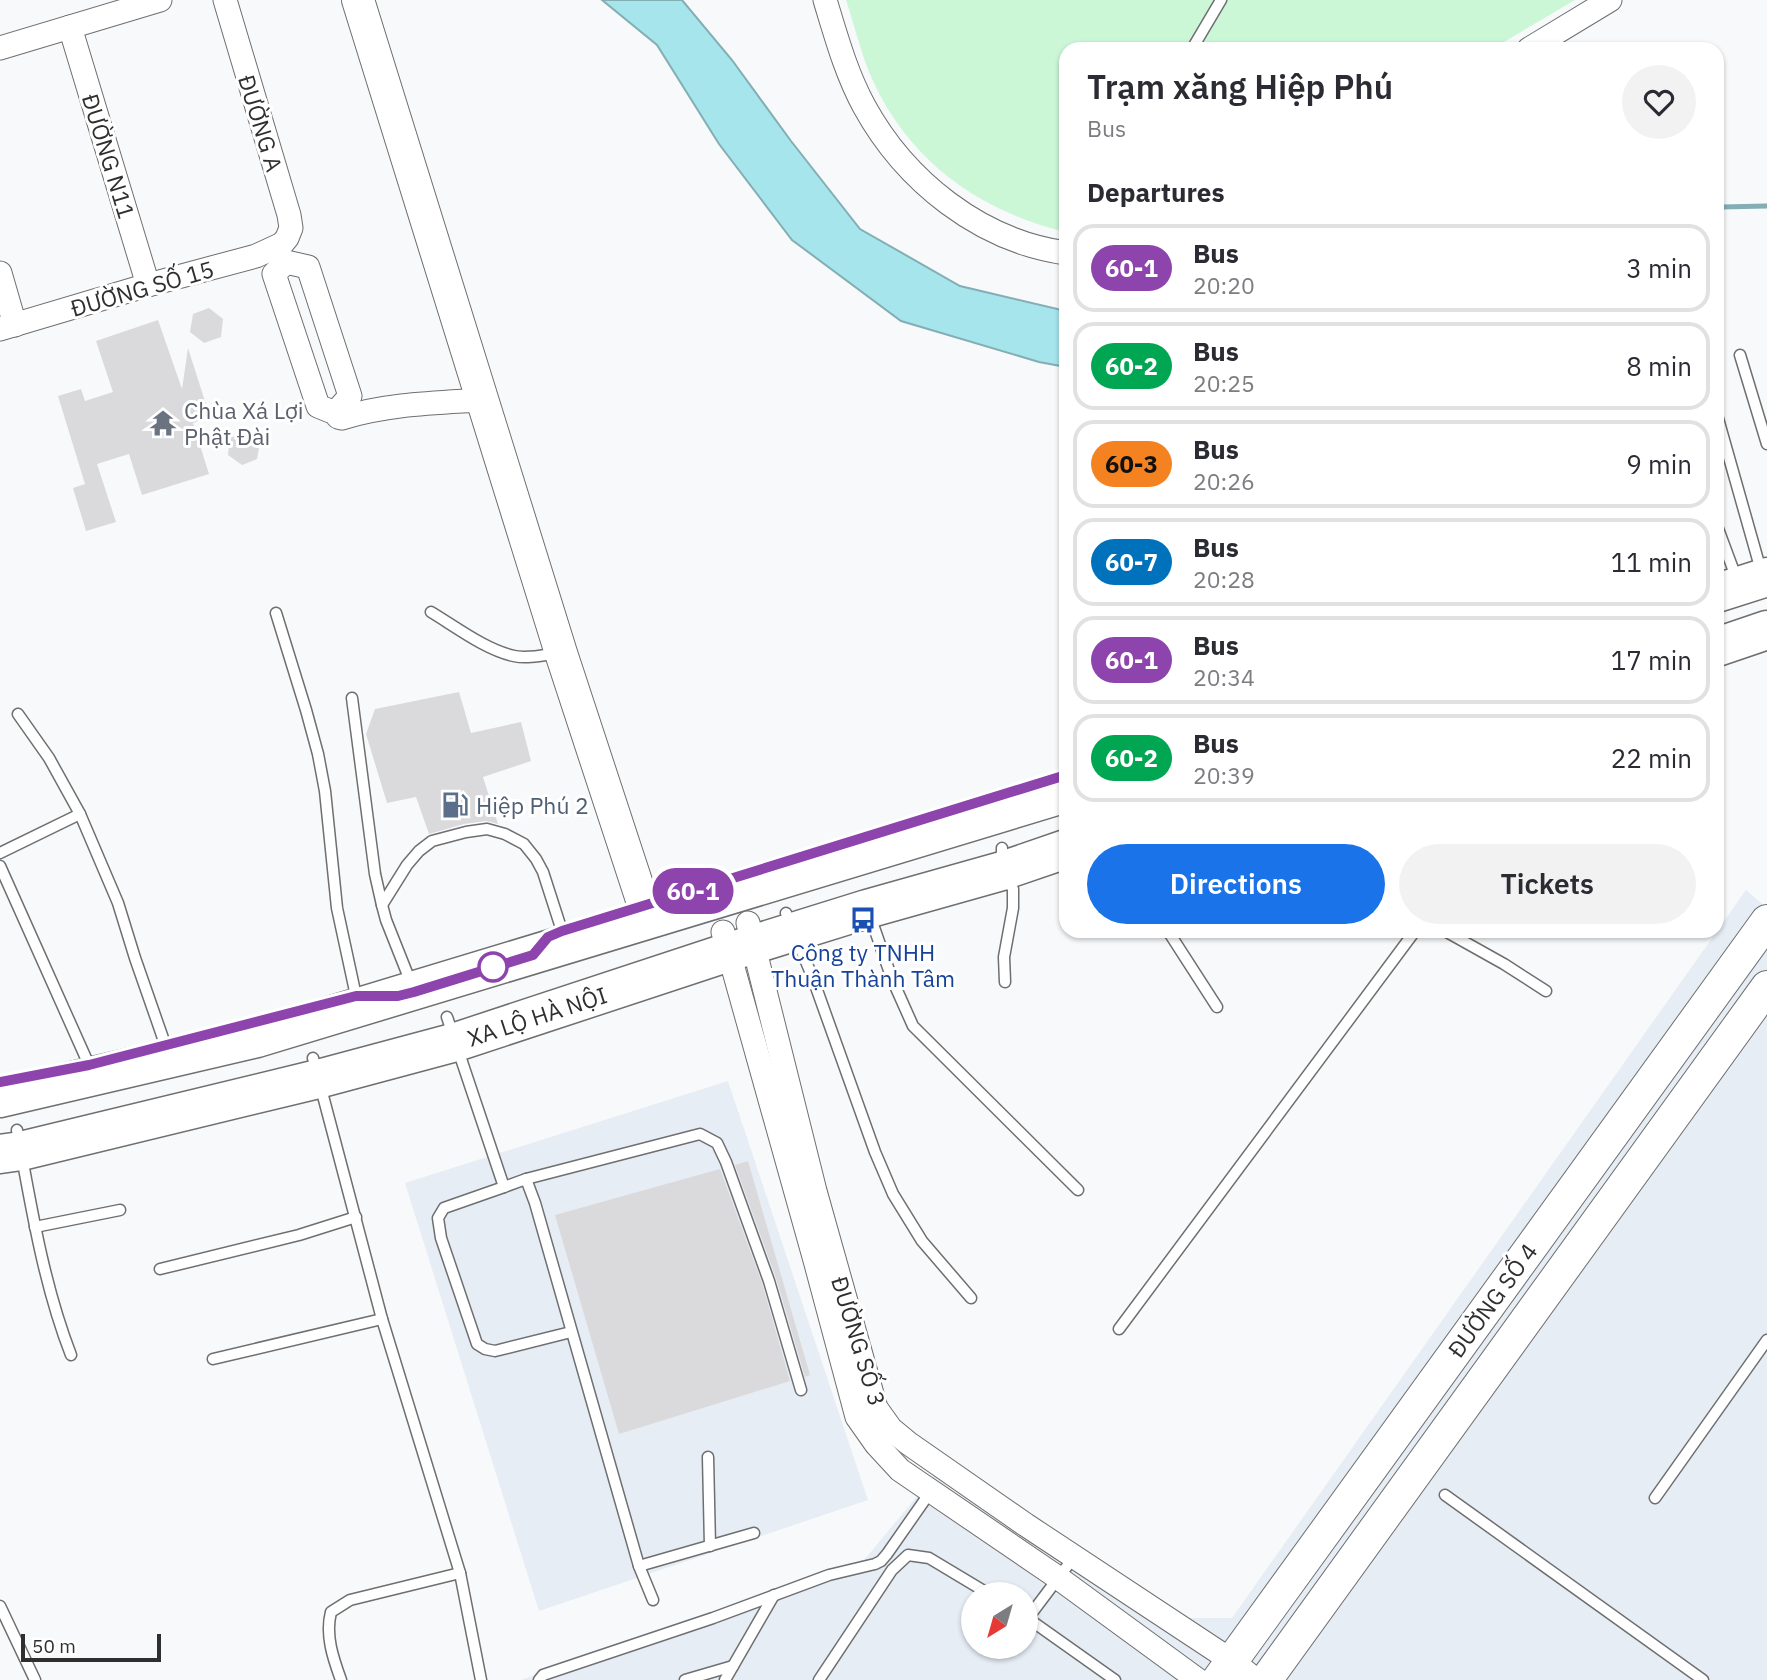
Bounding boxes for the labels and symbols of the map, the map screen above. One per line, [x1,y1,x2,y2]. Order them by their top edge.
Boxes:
street label: ĐƯỜNG A [232,71,290,175]
street label: ĐƯỜNG N11 [76,90,142,222]
street label: ĐƯỜNG SỐ 15 [67,252,217,323]
place label: Chùa Xá Lợi Phật Đài [184,395,304,451]
temple icon: Chùa Xá Lợi Phật Đài [148,408,178,438]
fuel station icon: Hiệp Phú 2 [440,790,470,820]
place label: Hiệp Phú 2 [476,790,589,820]
line badge: 60-1 [644,868,742,914]
bus stop icon: Công ty TNHH Thuận Thành Tâm [848,905,878,935]
place label: Công ty TNHH Thuận Thành Tâm [771,937,955,993]
unlabelled marker [478,952,508,982]
street label: XA LỘ HÀ NỘI [463,979,611,1053]
street label: ĐƯỜNG SỐ 4 [1440,1236,1543,1363]
street label: ĐƯỜNG SỐ 3 [825,1272,894,1409]
north arrow [961,1582,1038,1659]
scale bar [21,1631,161,1663]

